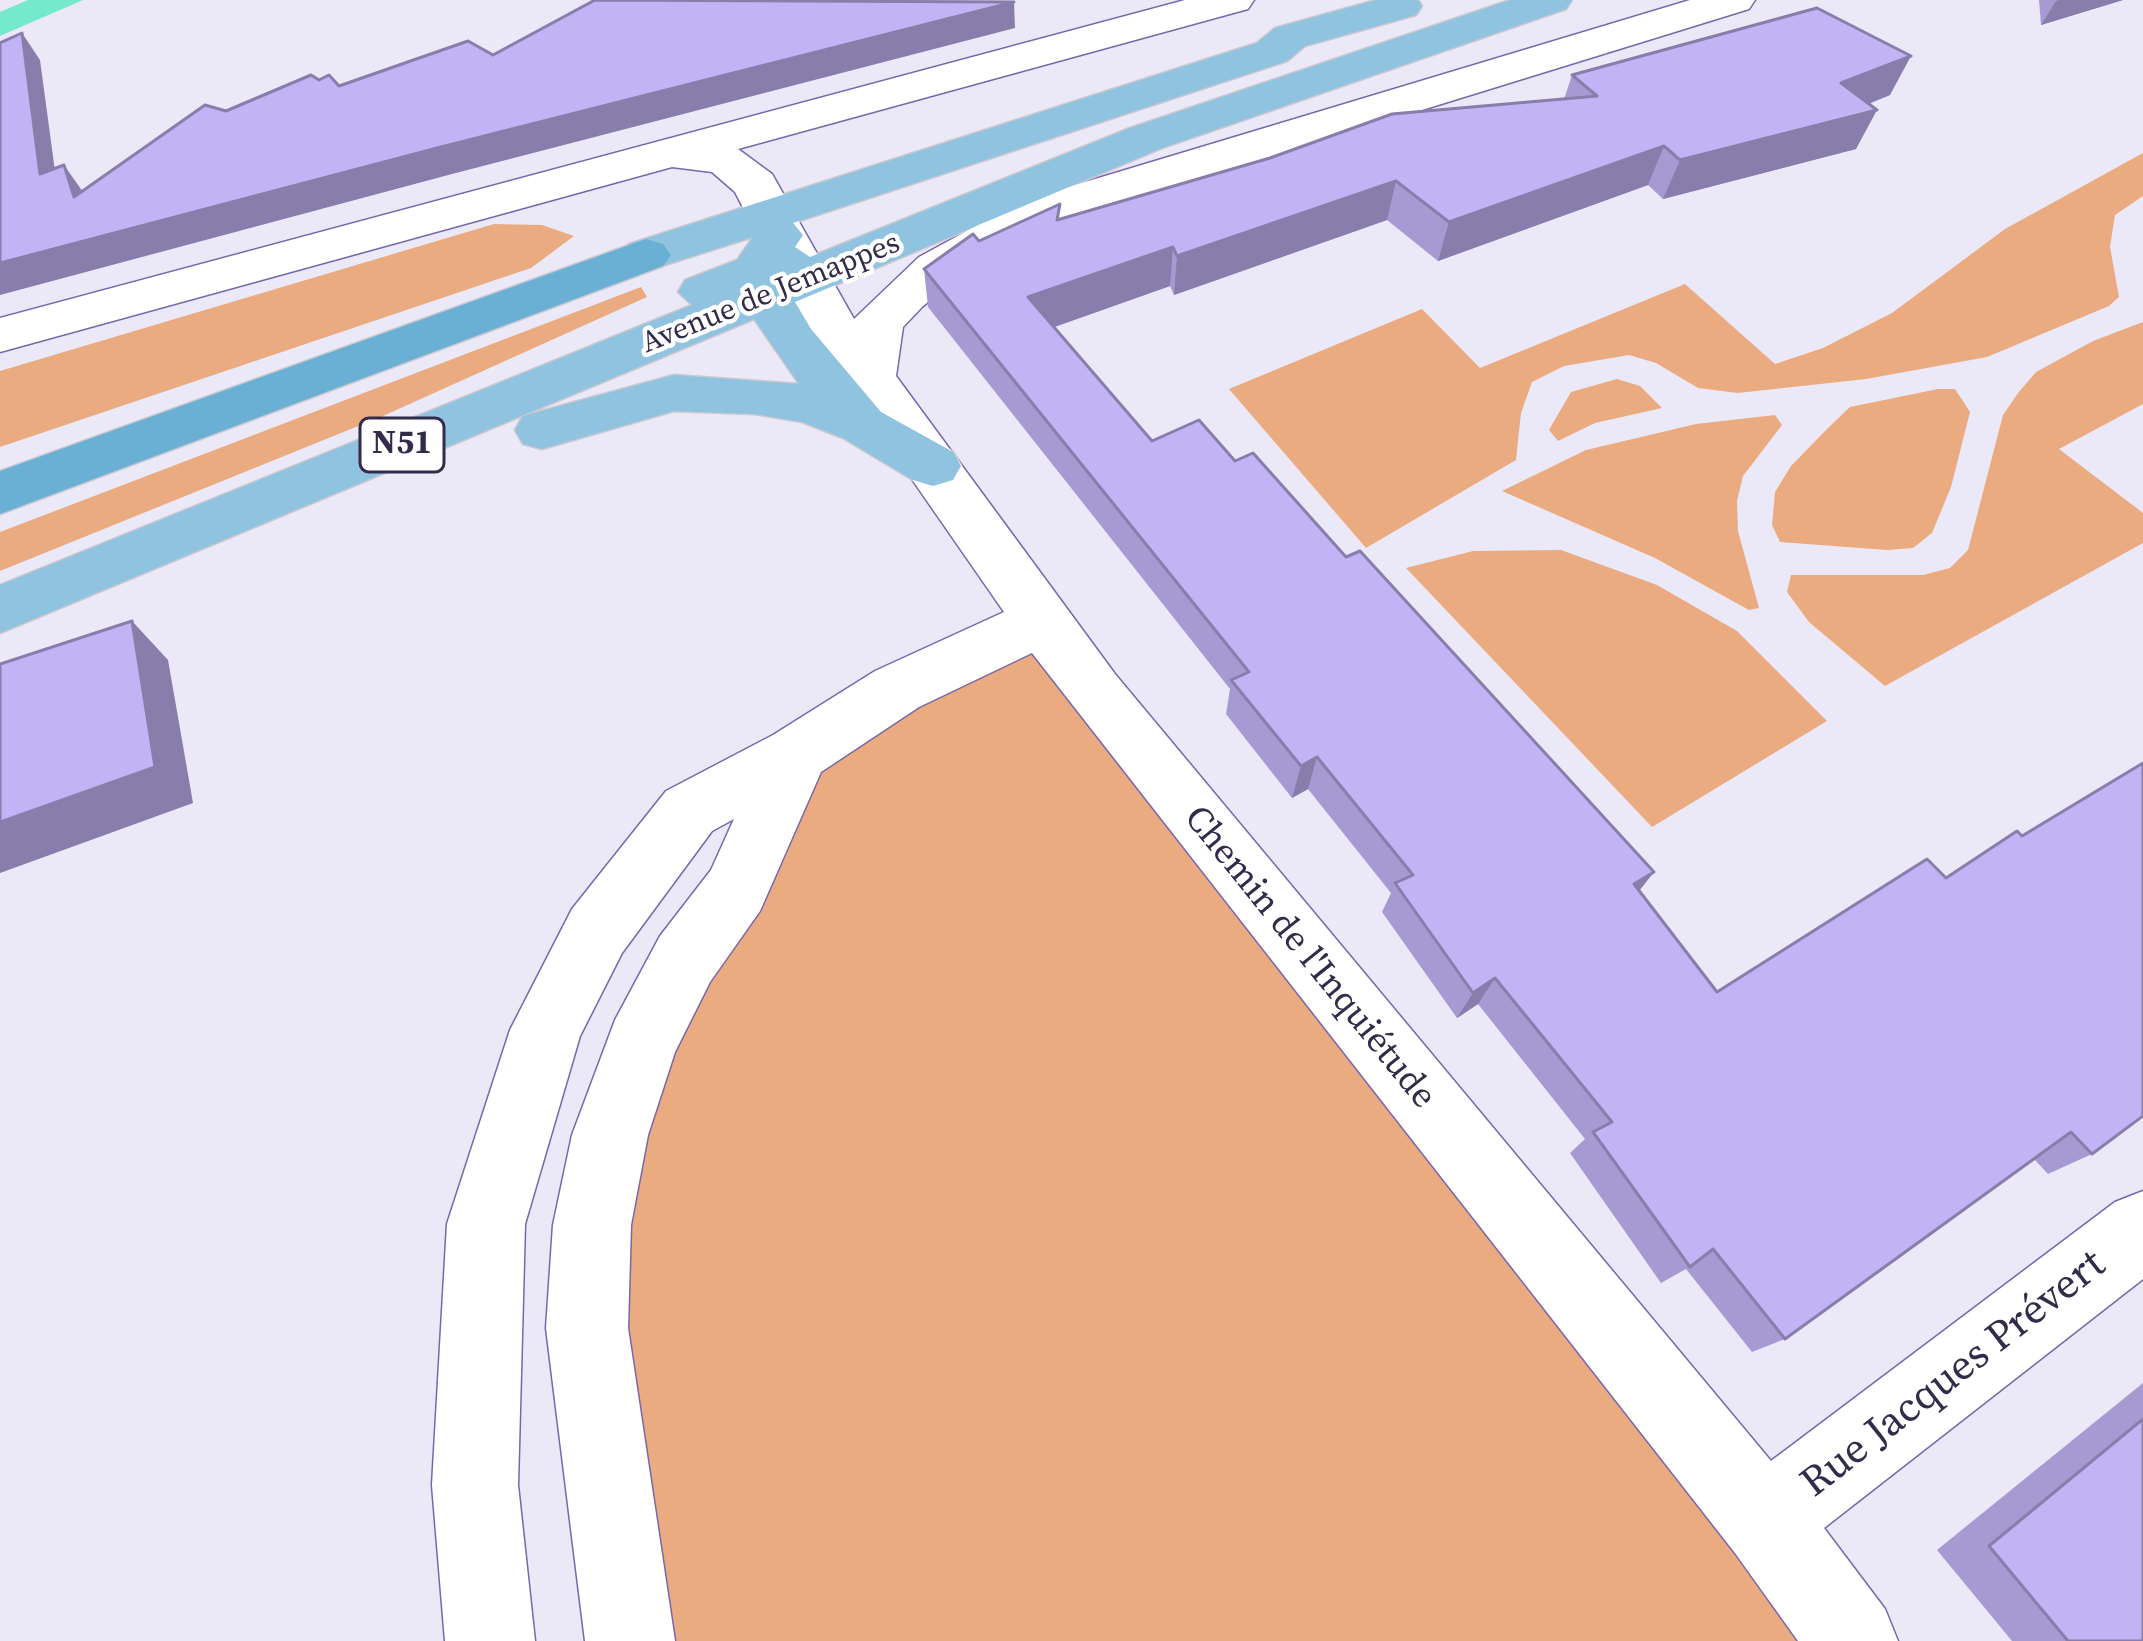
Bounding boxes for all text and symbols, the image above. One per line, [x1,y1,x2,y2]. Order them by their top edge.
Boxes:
street label: Avenue de Jemappes [637,226,905,362]
road number: N51 [360,418,444,472]
street label: Chemin de l'Inquiétude [1174,798,1444,1118]
street label: Rue Jacques Prévert [1792,1241,2116,1509]

